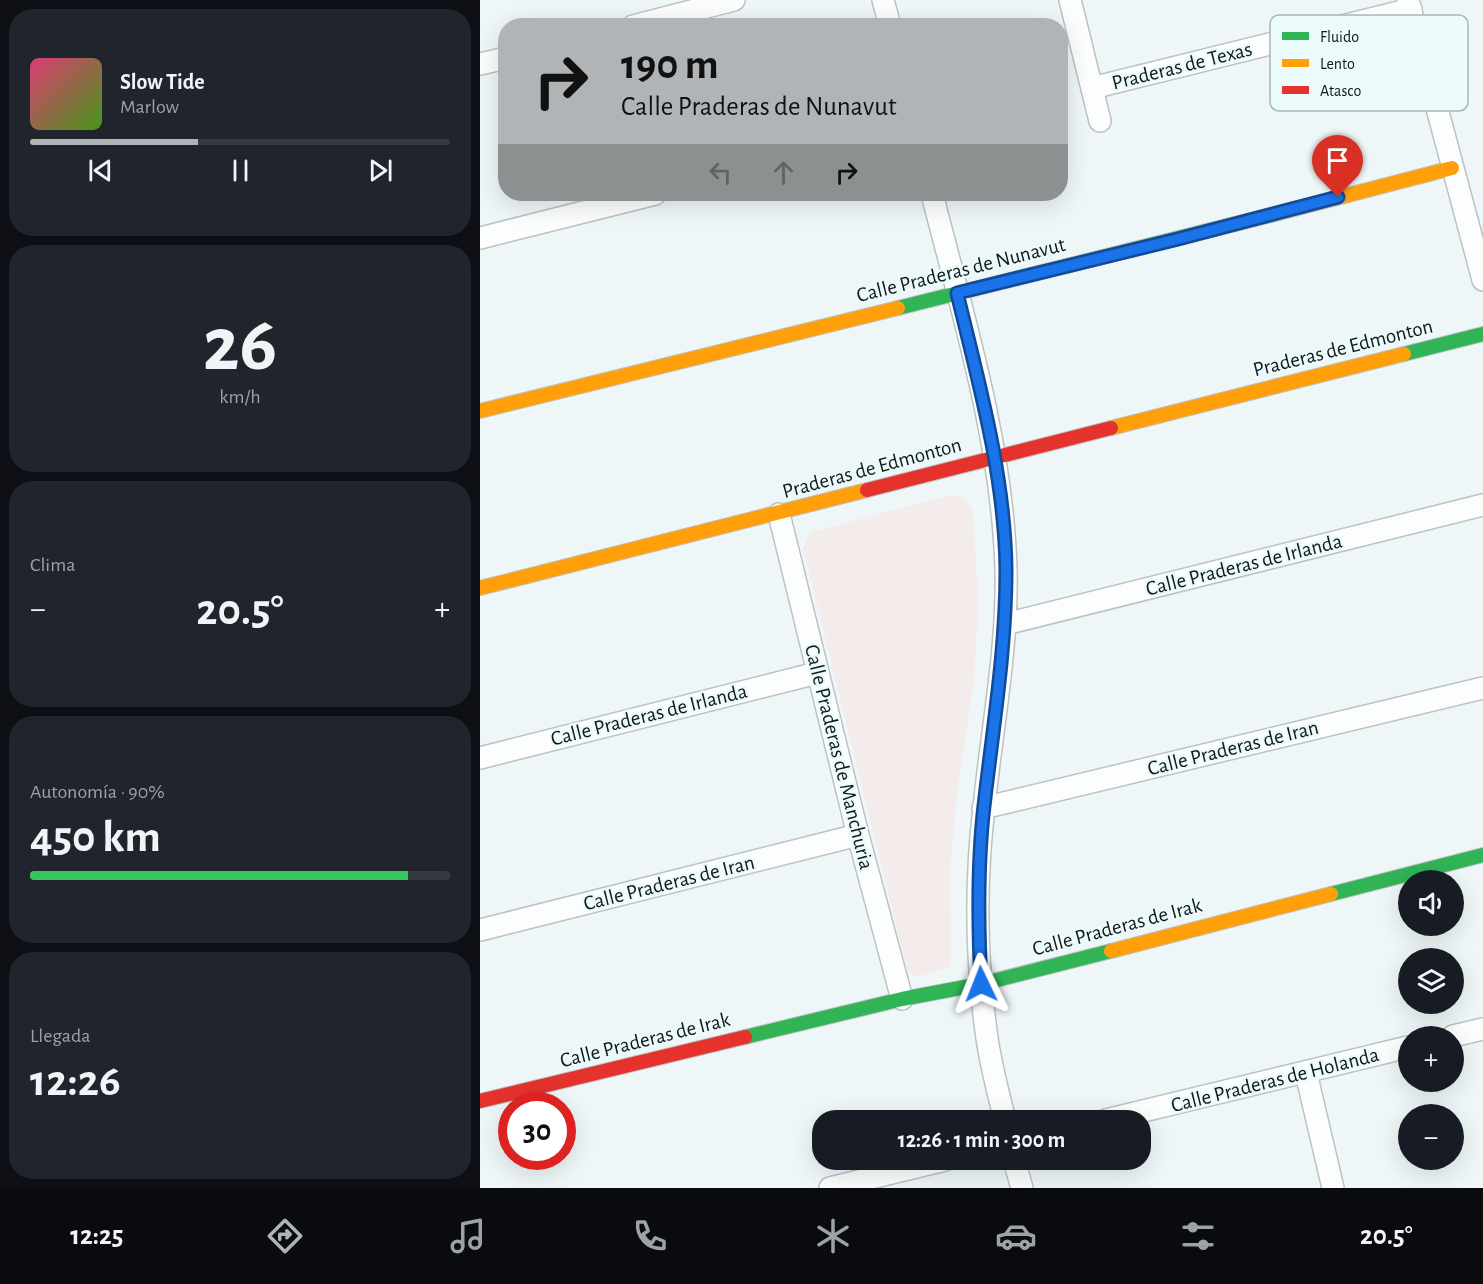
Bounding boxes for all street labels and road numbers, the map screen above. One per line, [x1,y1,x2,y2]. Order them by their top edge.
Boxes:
street label: Praderas de Texas [1110,38,1254,94]
street label: Calle Praderas de Nunavut [854,234,1068,306]
street label: Praderas de Edmonton [1251,315,1435,381]
street label: Praderas de Edmonton [780,434,964,502]
street label: Calle Praderas de Irlanda [1144,530,1345,600]
street label: Calle Praderas de Manchuria [801,642,877,872]
street label: Calle Praderas de Irlanda [549,680,750,750]
street label: Calle Praderas de Iran [1145,717,1321,779]
street label: Calle Praderas de Iran [581,852,757,914]
street label: Calle Praderas de Irak [1030,894,1204,960]
street label: Calle Praderas de Irak [558,1009,733,1071]
street label: Calle Praderas de Holanda [1169,1044,1381,1116]

